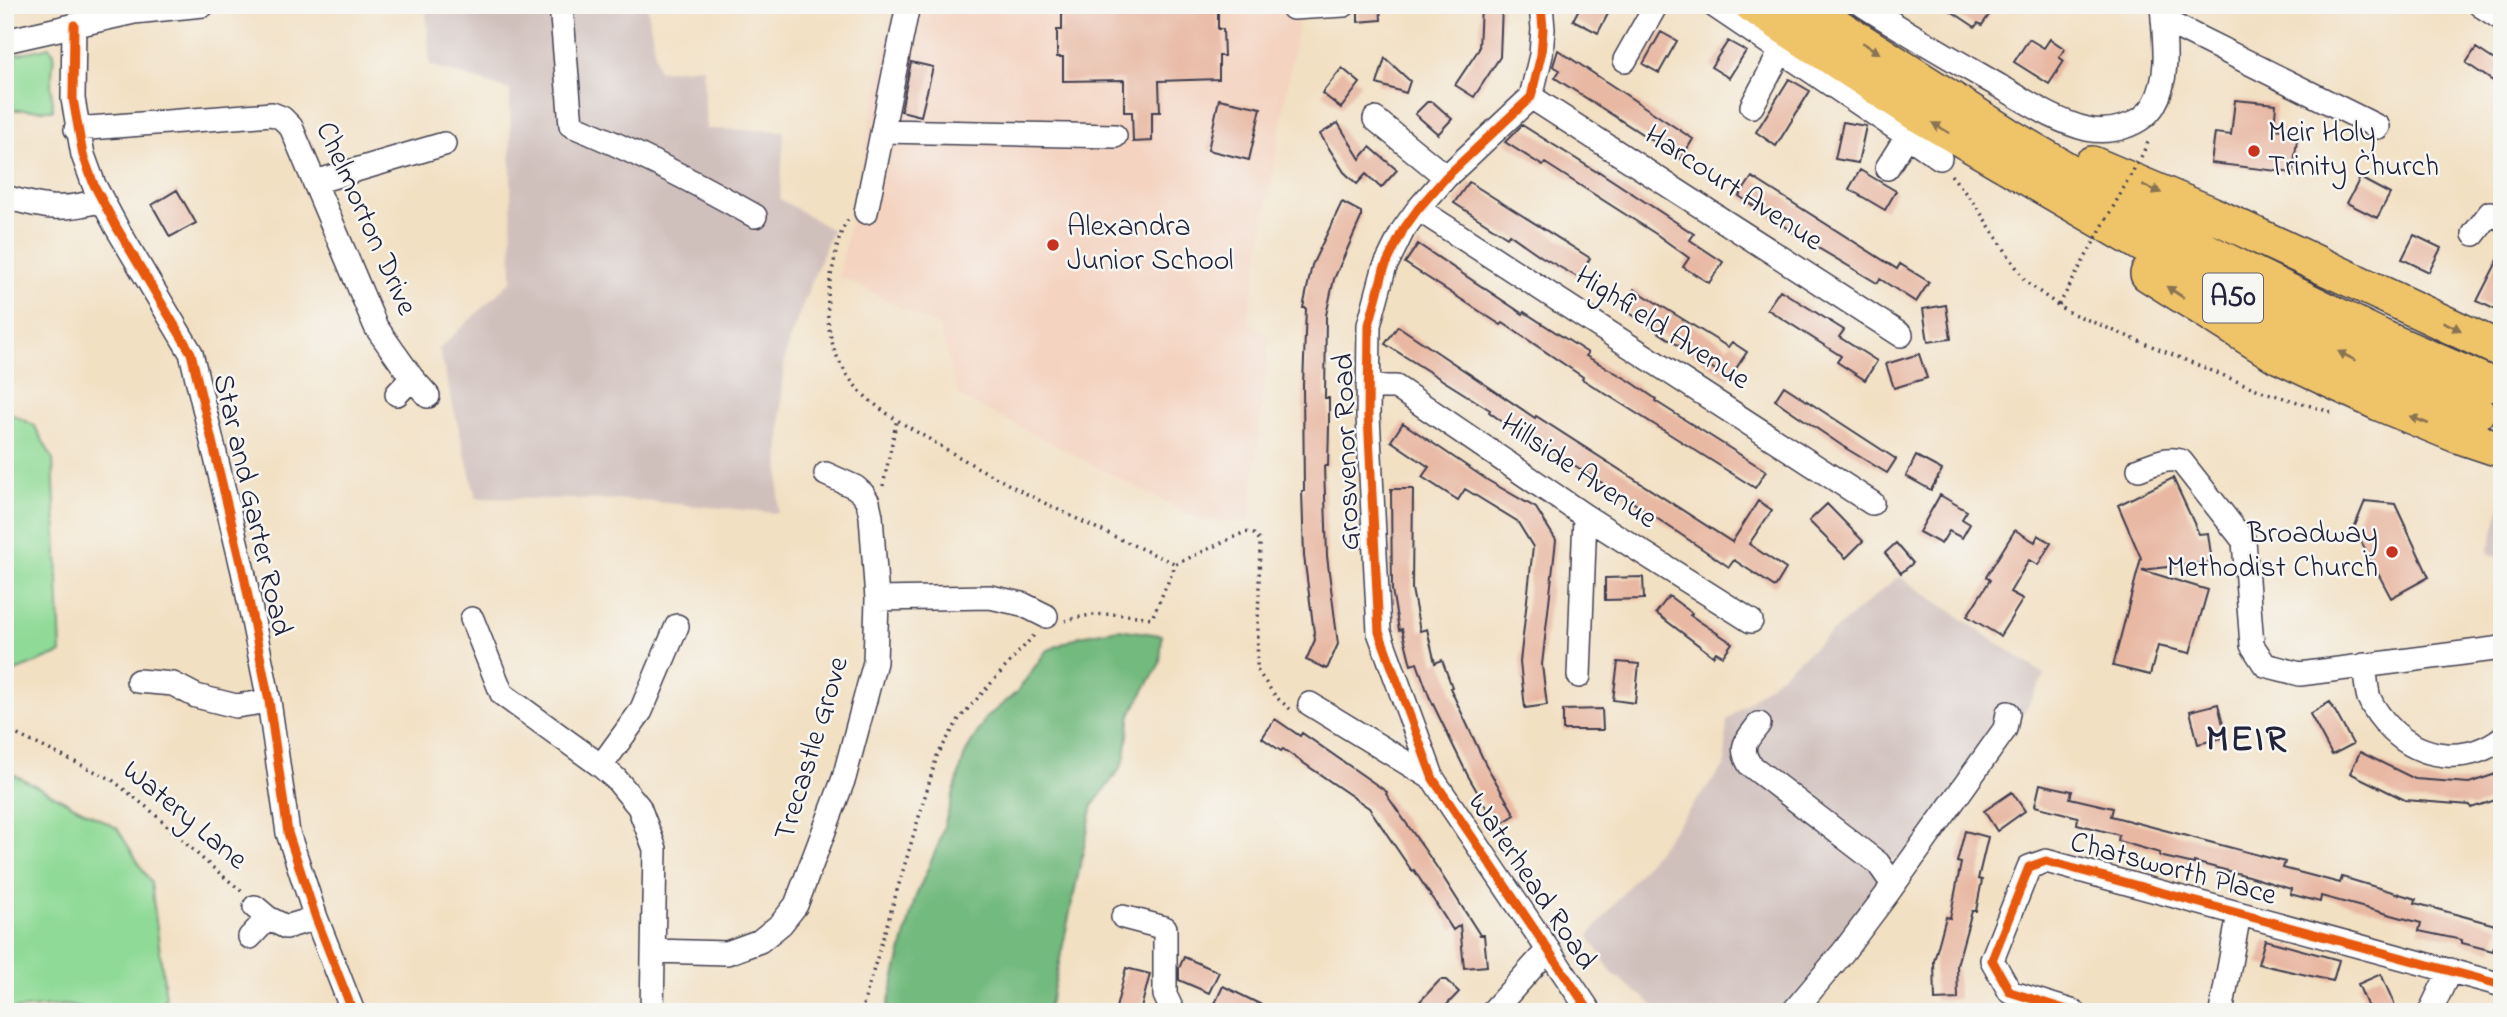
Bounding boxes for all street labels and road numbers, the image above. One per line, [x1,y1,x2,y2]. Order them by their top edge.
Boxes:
street label: Chelmorton Drive [303,115,428,323]
street label: Harcourt Avenue [1635,115,1832,264]
street label: Highfield Avenue [1566,256,1759,403]
road number: A50 [2203,274,2263,322]
street label: Grosvenor Road [1323,352,1373,551]
street label: Star and Garter Road [199,370,303,640]
street label: Hillside Avenue [1491,403,1666,541]
street label: Trecastle Grove [764,651,862,846]
street label: Watery Lane [112,750,257,882]
street label: Waterhead Road [1455,784,1607,980]
street label: Chatsworth Place [2065,821,2282,919]

